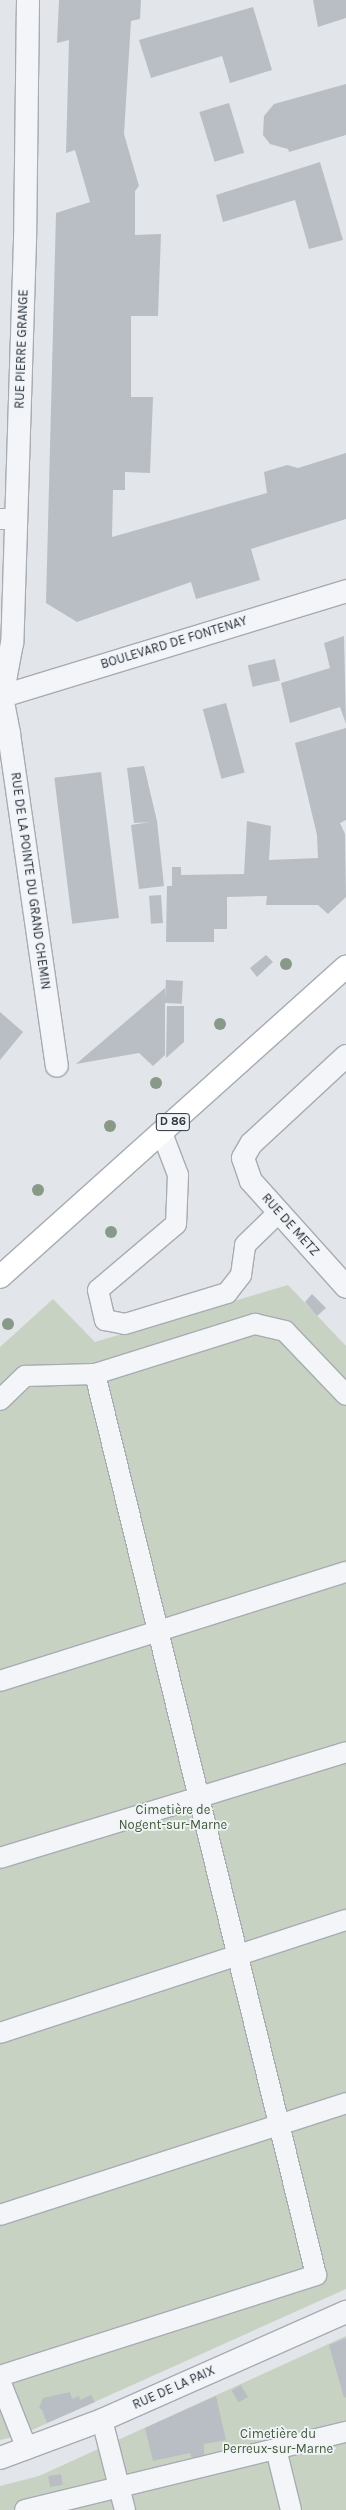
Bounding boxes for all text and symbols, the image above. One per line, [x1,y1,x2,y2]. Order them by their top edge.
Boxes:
street label: RUE PIERRE GRANGE [12,289,32,409]
street label: BOULEVARD DE FONTENAY [99,613,249,673]
street label: RUE DE LA POINTE DU GRAND CHEMIN [7,771,53,991]
road number: D 86 [155,1112,191,1132]
street label: RUE DE METZ [258,1191,322,1259]
park label: Cimetière de Nogent-sur-Marne [119,1803,227,1834]
street label: RUE DE LA PAIX [130,2363,218,2413]
park label: Cimetière du Perreux-sur-Marne [223,2427,333,2458]

